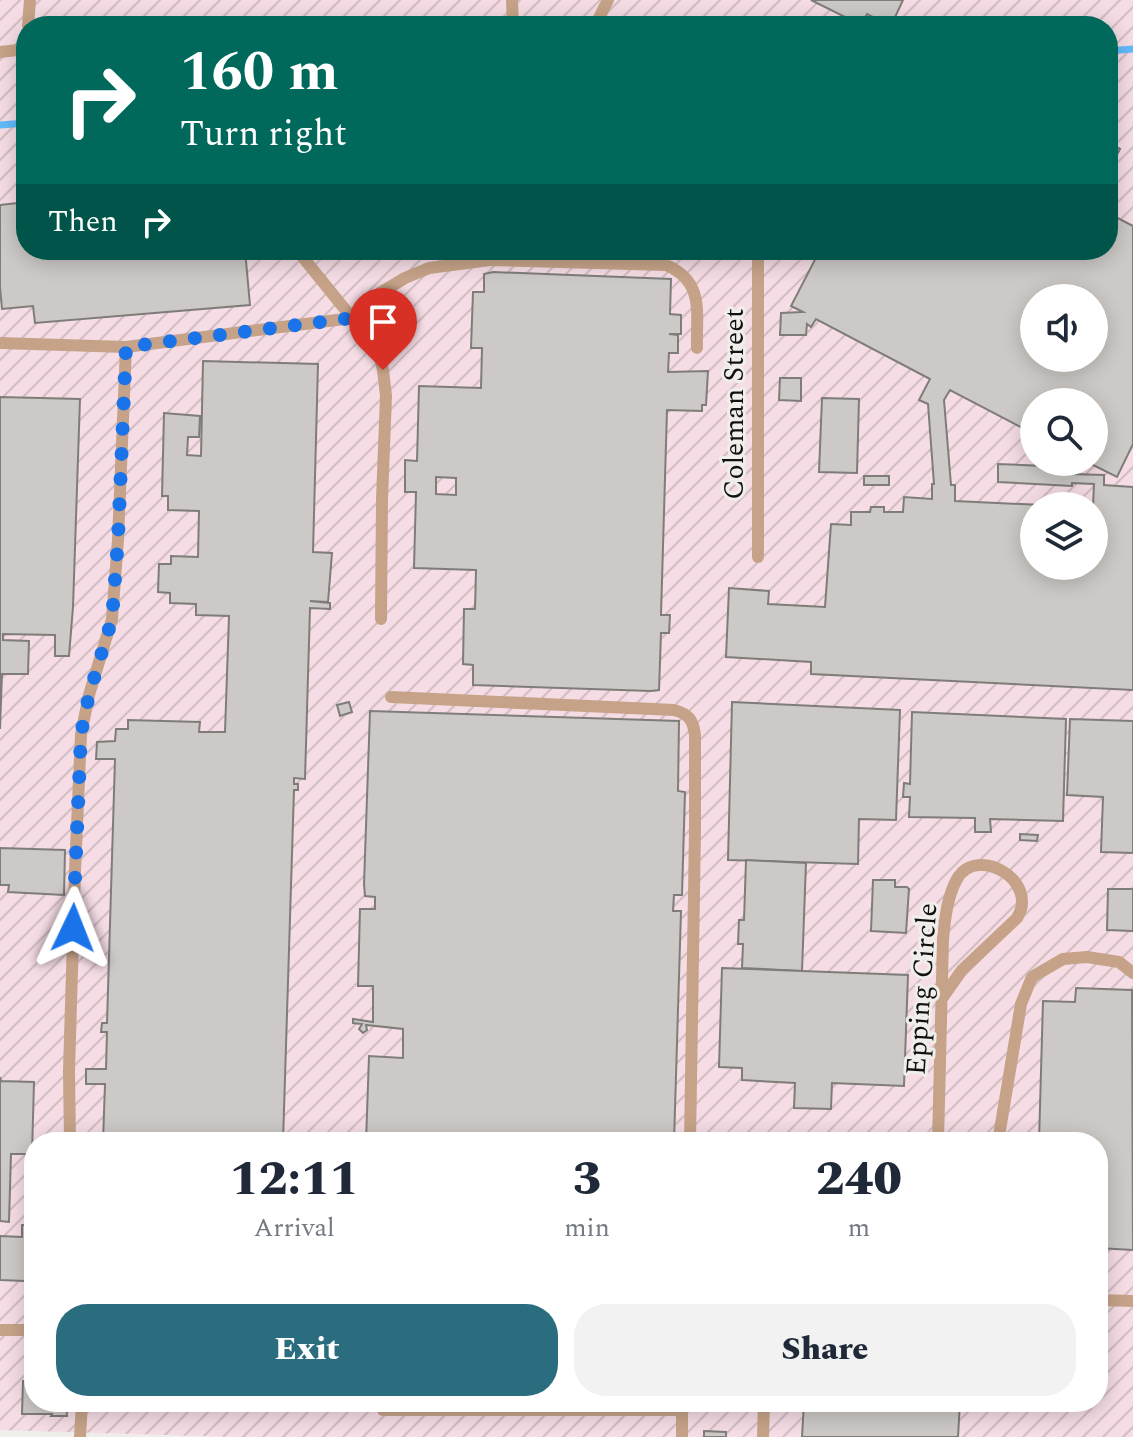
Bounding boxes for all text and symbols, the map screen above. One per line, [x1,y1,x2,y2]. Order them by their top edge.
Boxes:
text: 160 m [180,30,339,115]
icon: right [48,48,152,152]
text: Turn right [180,107,347,162]
text: Then [48,199,118,245]
icon: right [134,200,178,244]
map controls [1020,284,1108,580]
button: sound [1020,284,1108,372]
pin [349,288,417,370]
icon: arrive [361,300,405,344]
street label: Coleman Street [713,308,756,500]
button: search [1020,388,1108,476]
button: layers [1020,492,1108,580]
position arrow [31,886,115,970]
street label: Epping Circle [895,901,949,1077]
text: 12:11 [230,1143,359,1216]
text: 3 [573,1143,602,1216]
text: 240 [816,1143,902,1216]
text: Arrival [254,1208,335,1248]
text: min [564,1208,610,1248]
text: m [848,1208,870,1248]
button: Exit [56,1304,558,1396]
button: Share [574,1304,1076,1396]

